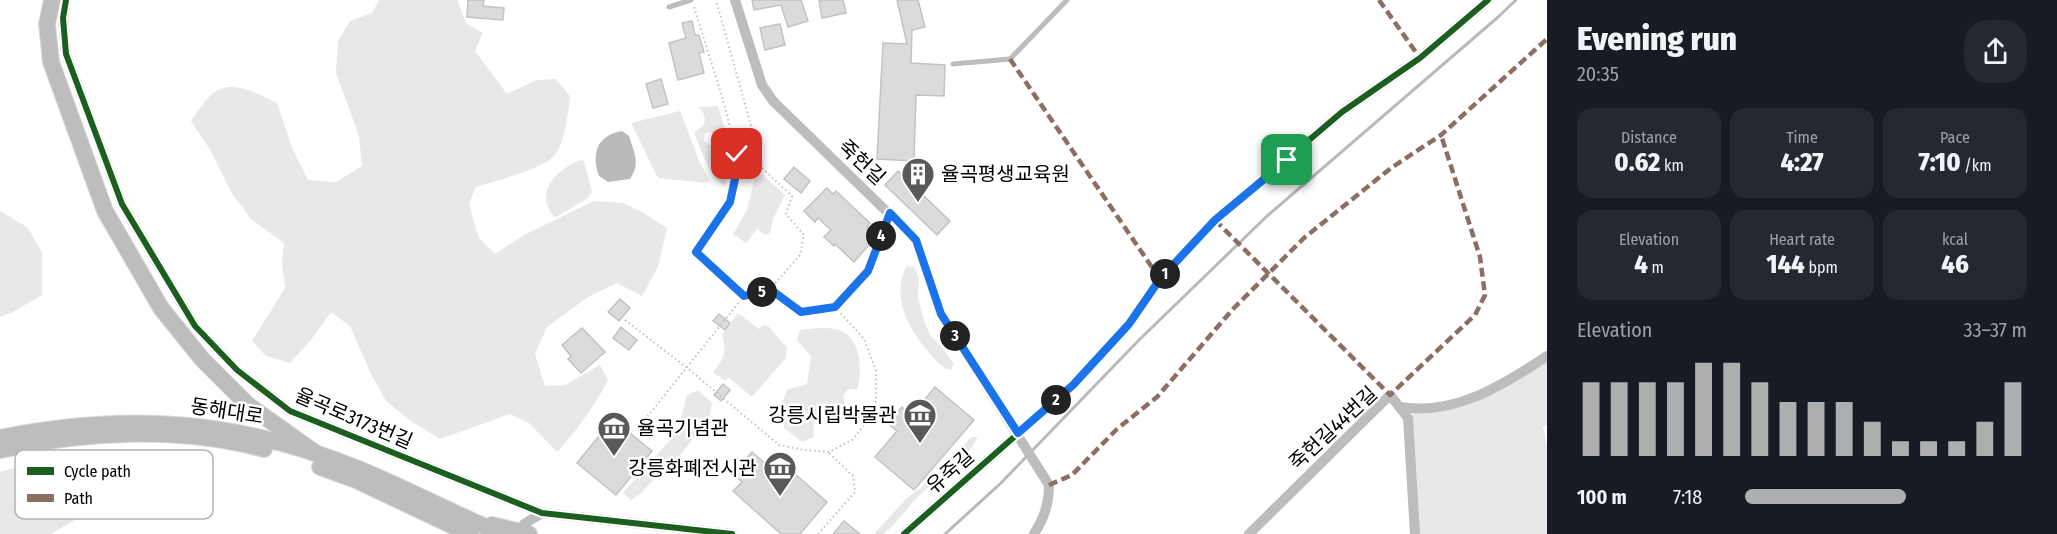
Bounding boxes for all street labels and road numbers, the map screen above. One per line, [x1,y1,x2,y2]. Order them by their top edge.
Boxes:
street label: 죽헌길 [834,134,890,190]
street label: 죽헌길44번길 [1284,381,1382,475]
street label: 율곡로3173번길 [292,382,416,454]
street label: 동해대로 [189,393,265,429]
street label: 유죽길 [921,444,979,498]

